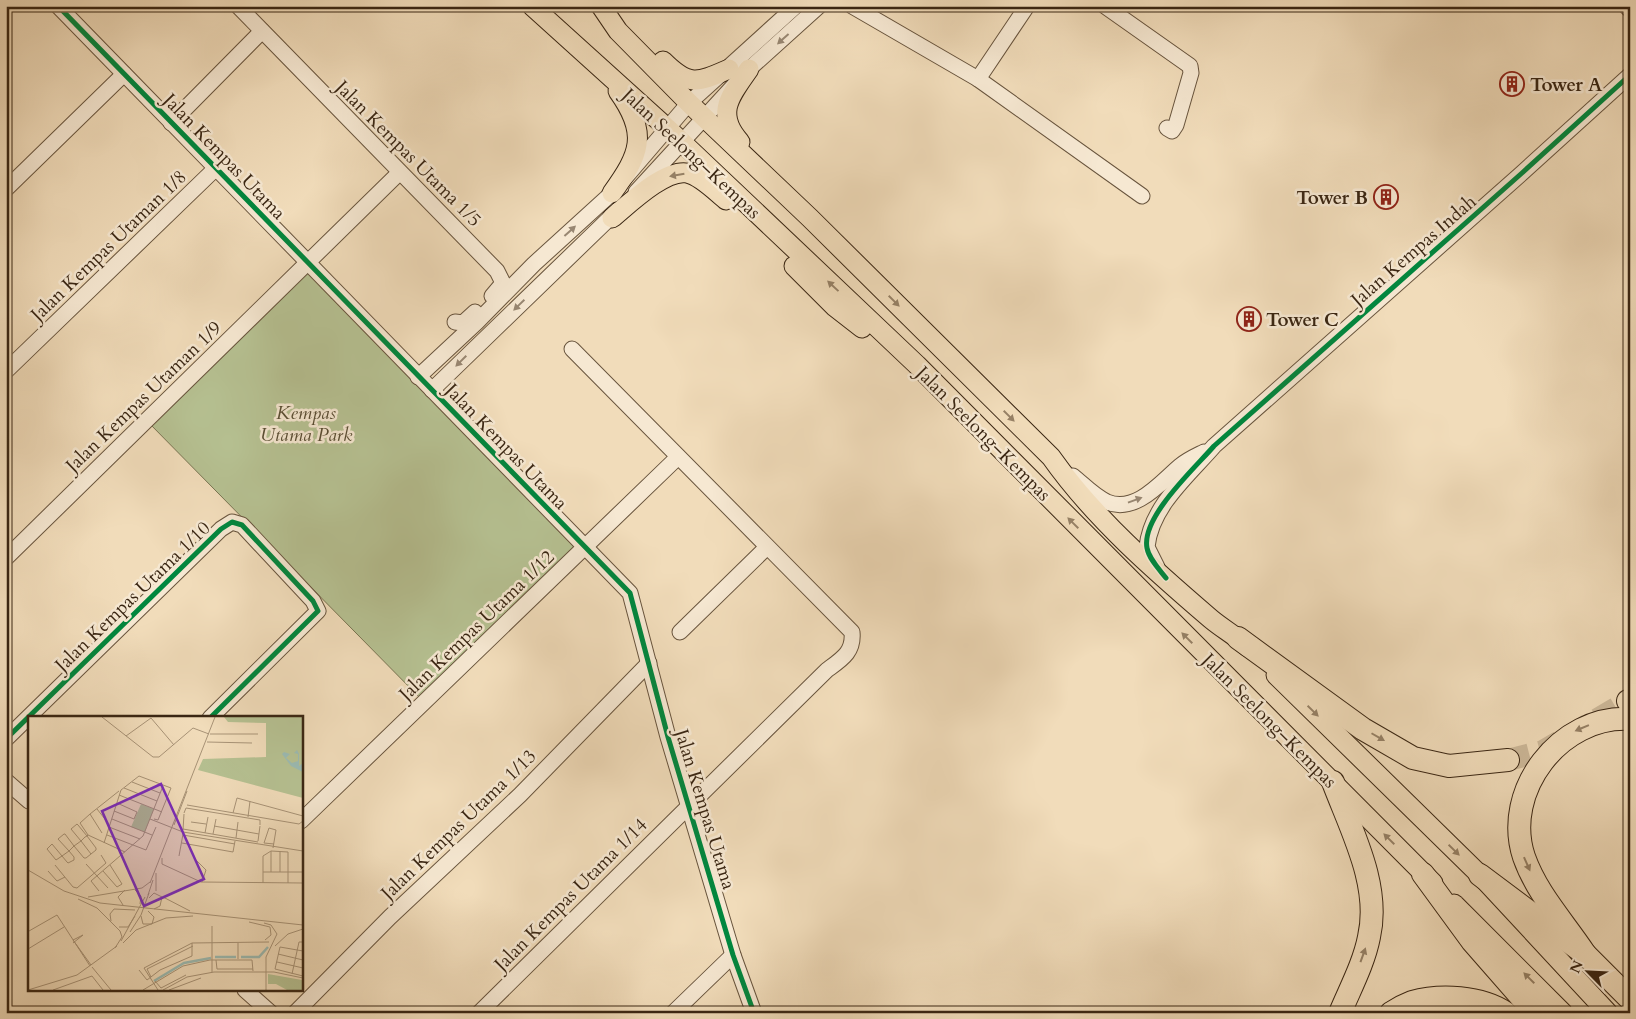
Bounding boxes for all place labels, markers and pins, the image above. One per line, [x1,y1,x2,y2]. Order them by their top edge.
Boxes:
building icon: Tower A [1499,71,1525,97]
place label: Tower A [1530,72,1603,98]
building icon: Tower B [1373,184,1399,210]
place label: Tower B [1296,185,1368,211]
building icon: Tower C [1236,306,1262,332]
place label: Tower C [1266,307,1339,333]

